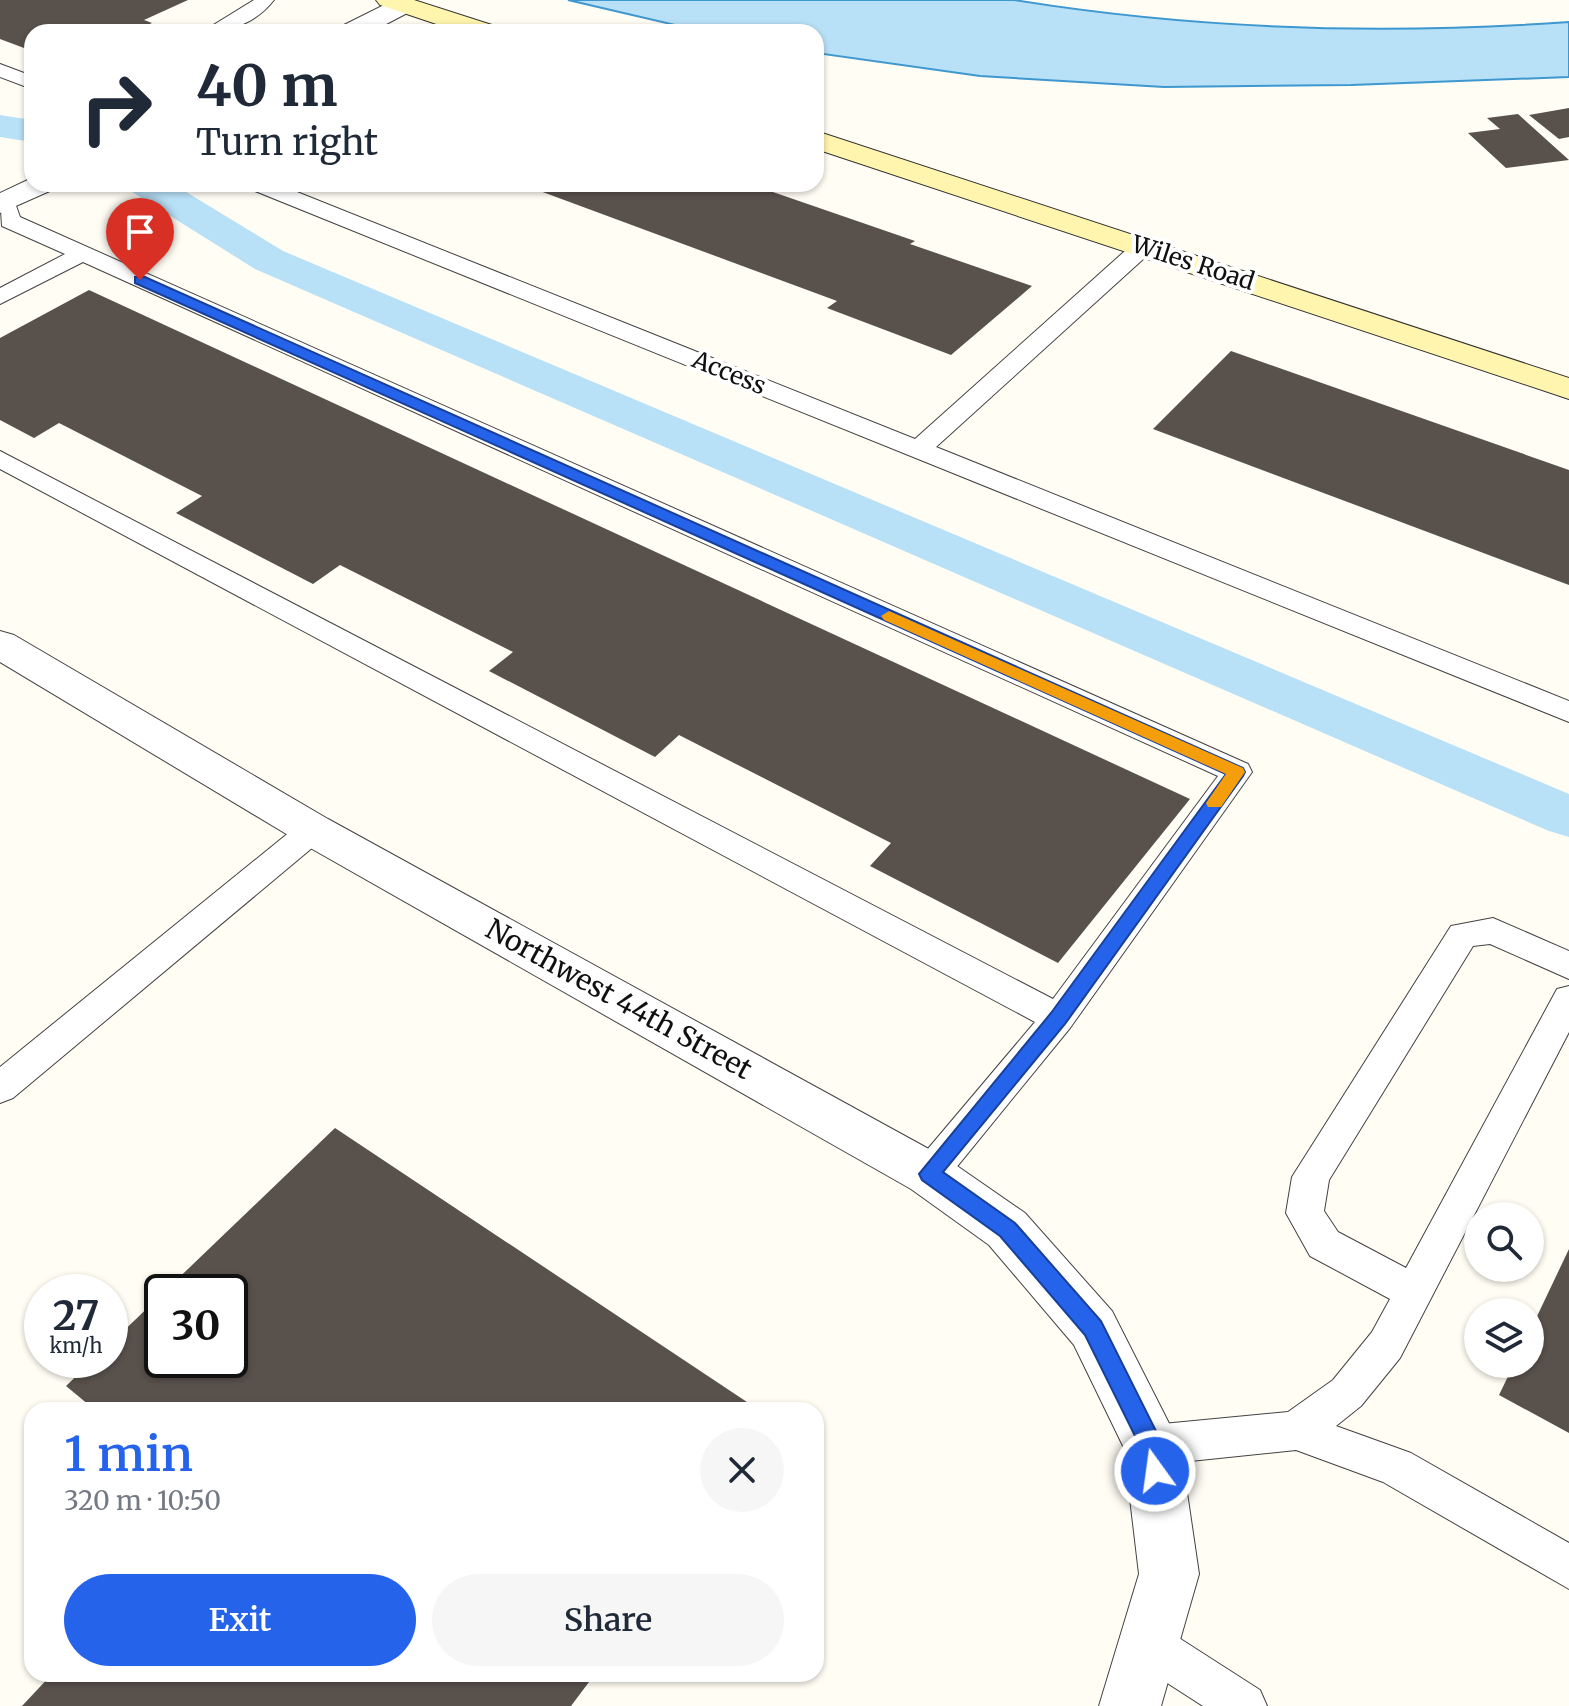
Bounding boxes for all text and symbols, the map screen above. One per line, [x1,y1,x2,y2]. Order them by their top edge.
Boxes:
text: 40 m [196,51,338,121]
icon: right [64,56,168,160]
text: Turn right [196,120,378,165]
pin [106,198,174,280]
icon: arrive [118,210,162,254]
street label: Wiles Road [1127,228,1259,297]
street label: Access [687,343,771,401]
street label: Northwest 44th Street [480,911,758,1087]
map controls [1464,1202,1544,1378]
button: search [1464,1202,1544,1282]
speed limit sign: 30 [144,1274,248,1378]
text: 27 [53,1291,99,1341]
button: layers [1464,1298,1544,1378]
text: km/h [50,1333,102,1358]
text: 1 min [64,1424,193,1484]
button: close [700,1428,784,1512]
position arrow [1113,1429,1197,1513]
text: 320 m · 10:50 [64,1484,221,1517]
button: Exit [64,1574,416,1666]
button: Share [432,1574,784,1666]

